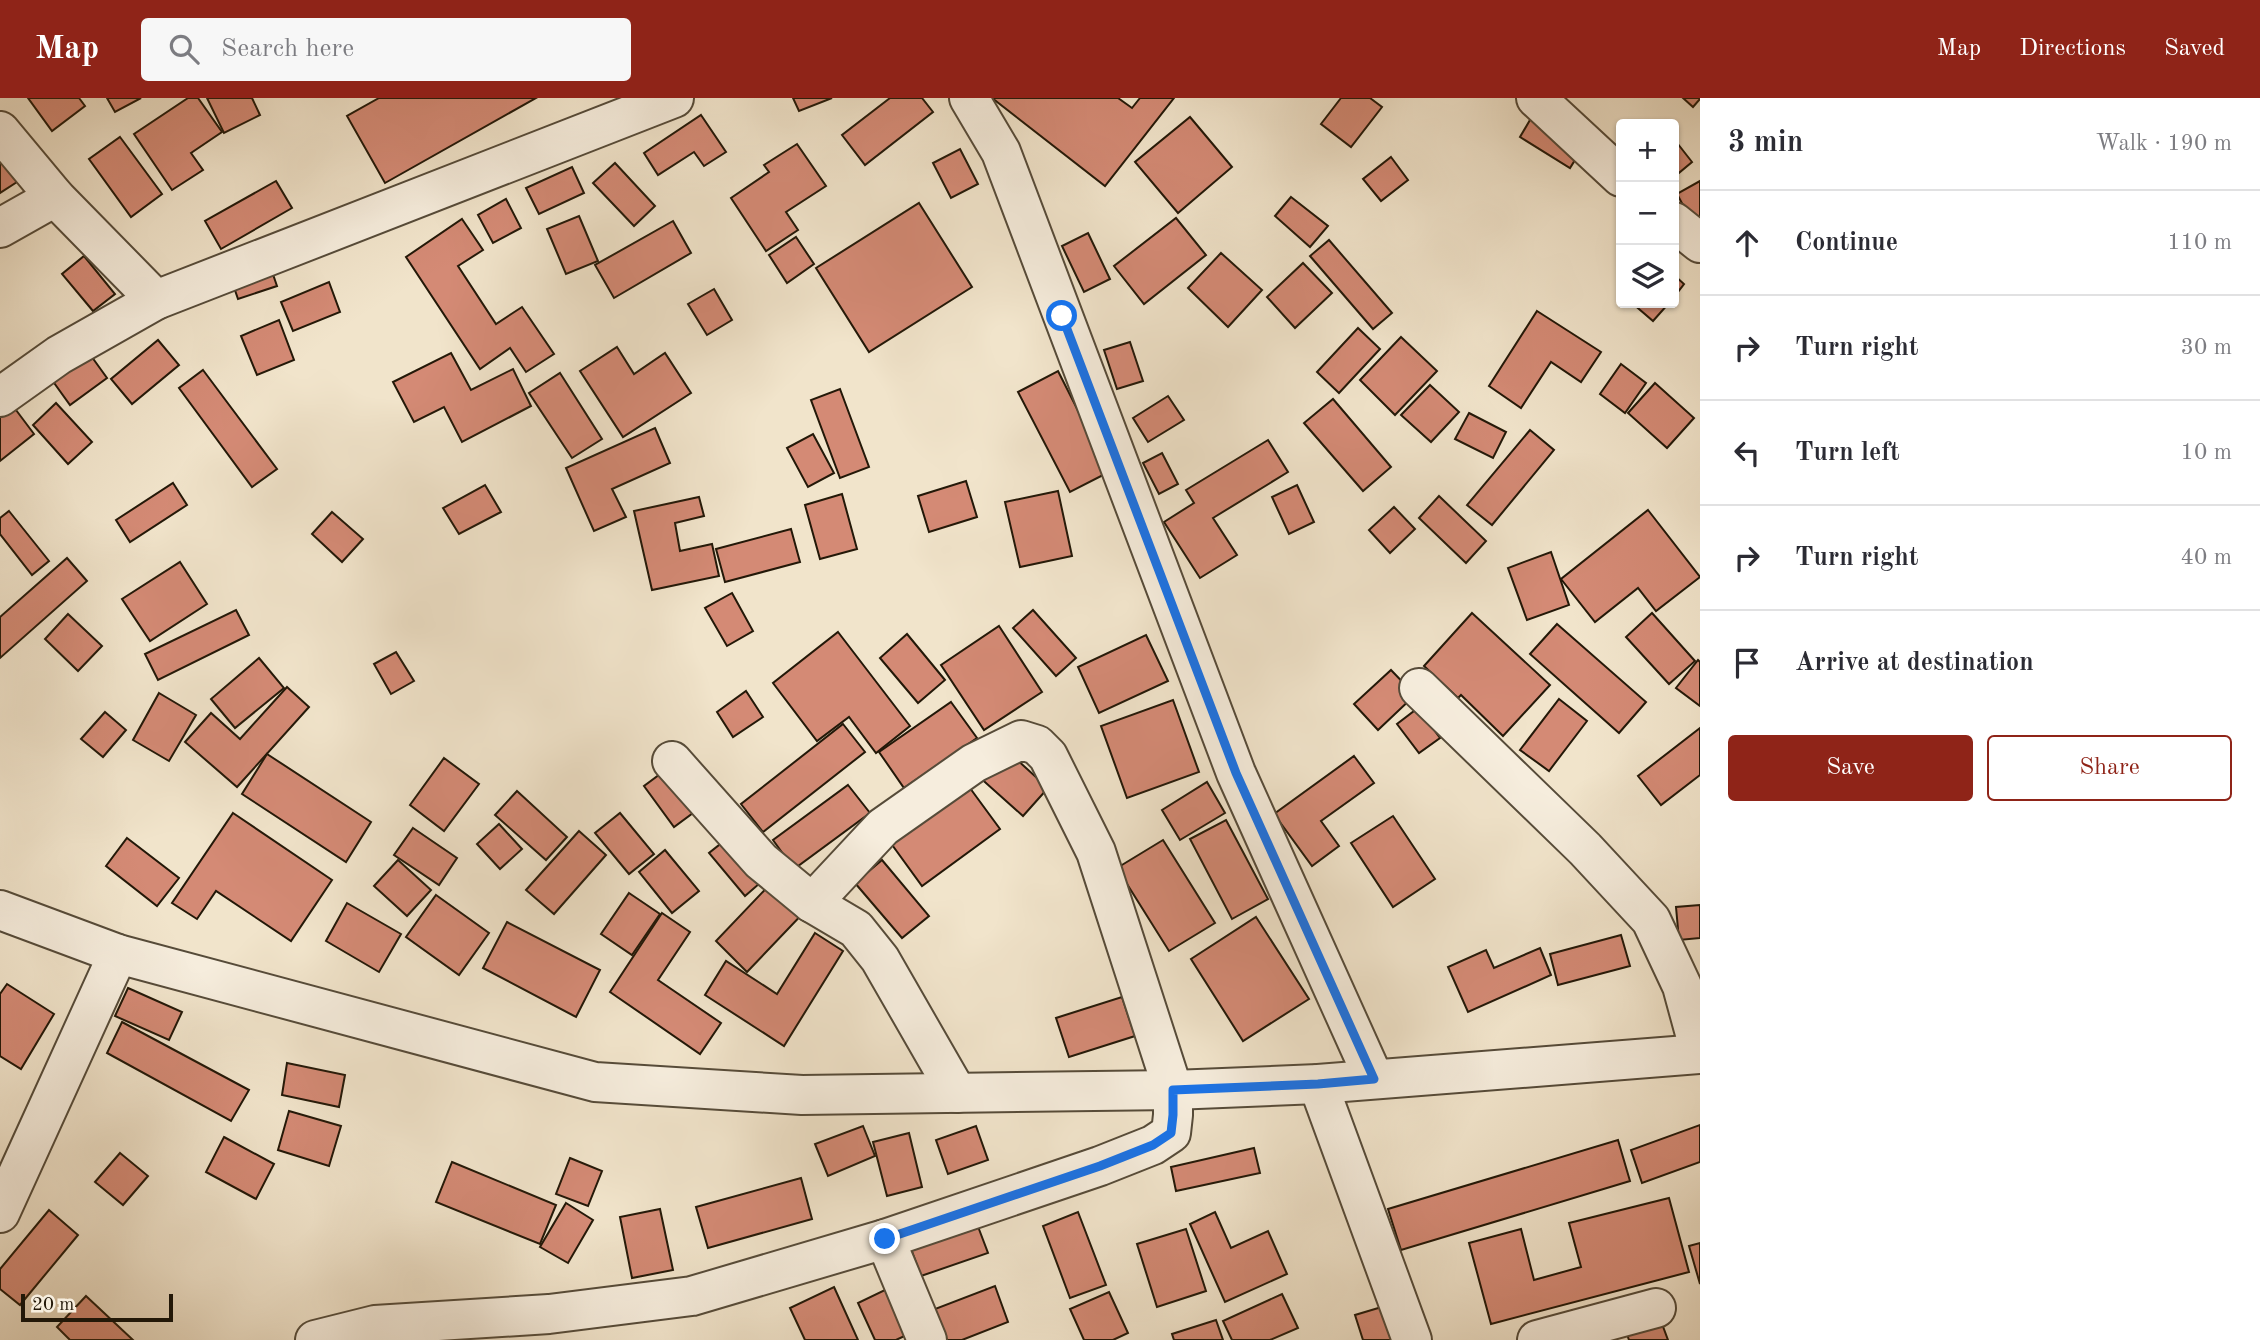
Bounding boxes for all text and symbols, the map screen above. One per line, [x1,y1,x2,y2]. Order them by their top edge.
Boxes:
search box [141,18,631,81]
icon: search [165,30,203,68]
text: Map [35,33,99,66]
text: Search here [221,36,354,62]
text: Map [1937,37,1981,61]
text: Directions [2019,37,2126,61]
text: Saved [2164,37,2225,61]
map controls [1616,119,1679,308]
button: + [1616,119,1679,182]
text: 3 min [1728,128,1803,158]
text: Walk · 190 m [2096,132,2232,155]
button: − [1616,182,1679,245]
icon: ahead [1728,224,1766,262]
text: Continue [1795,230,1898,256]
text: 110 m [2167,231,2232,254]
button: layers [1616,245,1679,308]
route start [1046,300,1077,331]
icon: right [1728,329,1766,367]
text: Turn right [1795,335,1918,361]
text: 30 m [2181,336,2232,359]
icon: left [1728,434,1766,472]
text: Turn left [1795,440,1900,466]
text: 10 m [2181,441,2232,464]
icon: right [1728,539,1766,577]
text: Turn right [1795,545,1918,571]
text: 40 m [2181,546,2232,569]
icon: arrive [1728,644,1766,682]
text: Arrive at destination [1795,650,2034,676]
button: Save [1728,735,1973,801]
button: Share [1987,735,2232,801]
route end [869,1223,900,1254]
scale bar [21,1291,173,1323]
text: 20 m [32,1296,74,1315]

